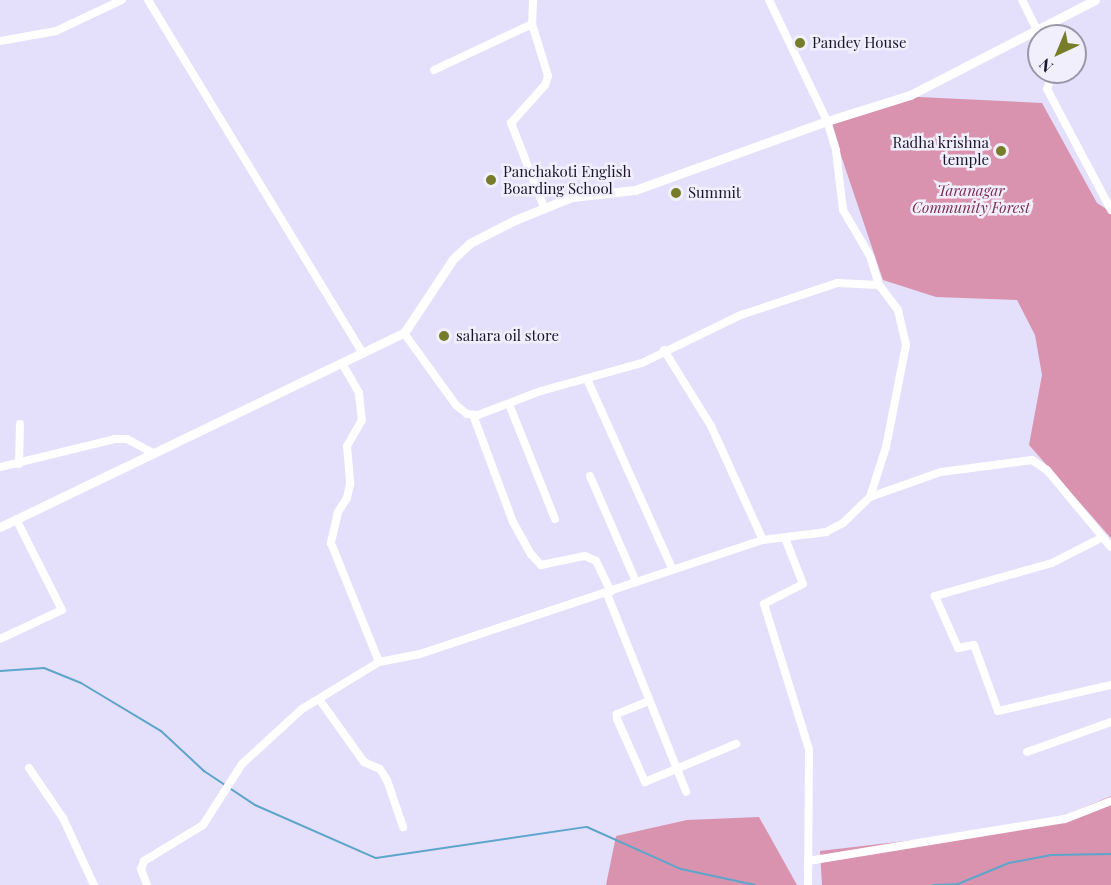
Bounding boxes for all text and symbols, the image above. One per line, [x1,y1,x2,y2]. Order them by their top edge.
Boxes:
north arrow [1027,24,1087,84]
place label: Pandey House [812,34,907,52]
marker: Pandey House [793,36,807,50]
text: N [1034,54,1057,77]
place label: Radha krishna temple [892,133,989,168]
marker: Radha krishna temple [994,144,1008,158]
place label: Panchakoti English Boarding School [503,162,631,197]
marker: Panchakoti English Boarding School [484,173,498,187]
park label: Taranagar Community Forest [912,181,1030,216]
place label: Summit [688,184,741,202]
marker: Summit [669,186,683,200]
place label: sahara oil store [456,327,559,345]
marker: sahara oil store [437,329,451,343]

